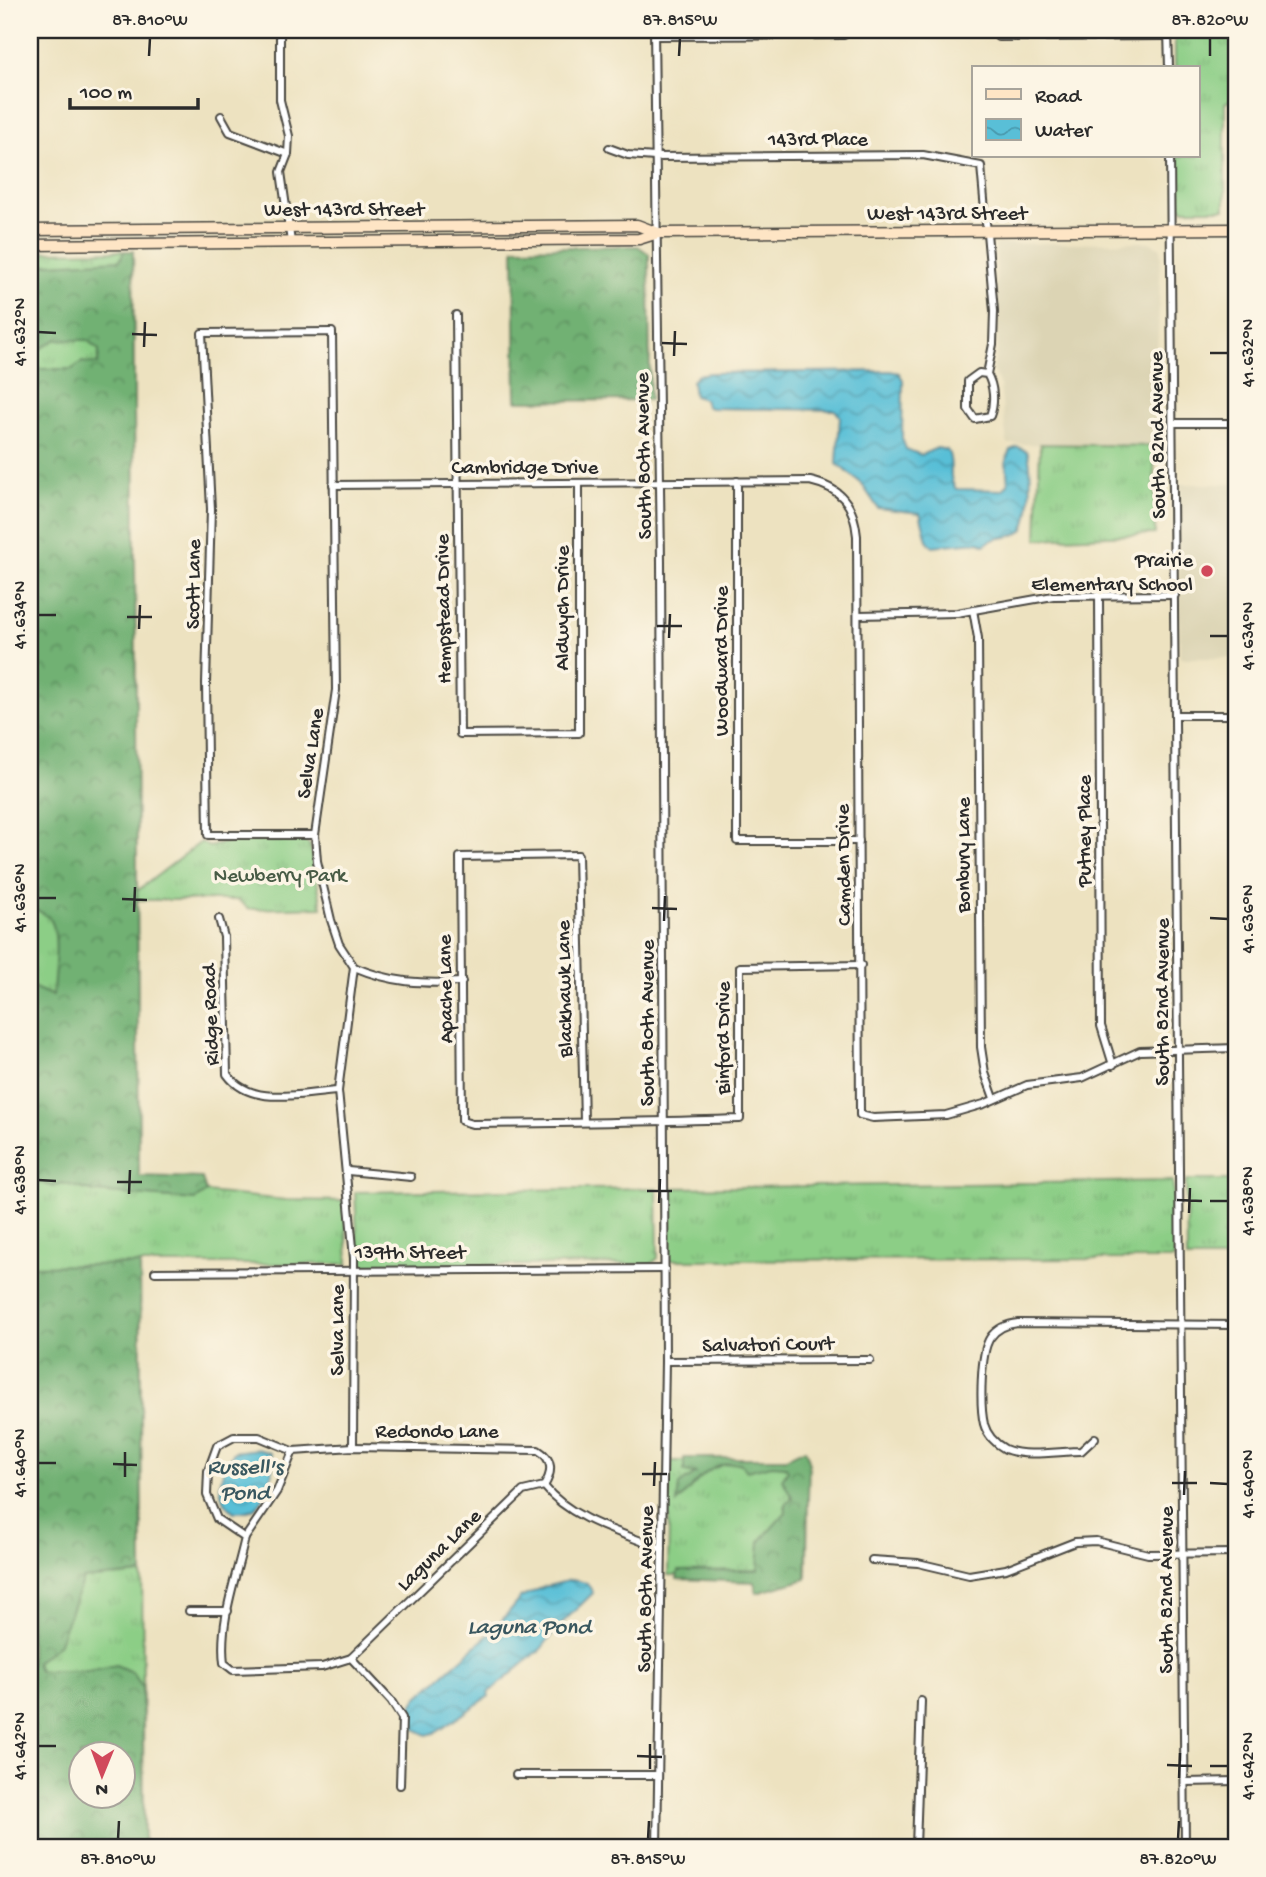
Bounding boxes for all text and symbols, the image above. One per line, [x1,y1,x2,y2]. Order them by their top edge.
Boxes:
text: 87.810°W [112,11,188,32]
text: 87.815°W [643,11,717,32]
text: 87.820°W [1171,11,1249,32]
scale bar [70,66,198,110]
legend [972,66,1200,158]
text: 100 m [79,82,132,107]
text: Road [1035,86,1083,111]
text: Water [1035,120,1093,145]
street label: 143rd Place [767,129,869,154]
street label: West 143rd Street [264,199,426,224]
street label: West 143rd Street [867,203,1029,228]
text: 41.632°N [11,298,32,366]
text: 41.632°N [1239,319,1260,387]
street label: South 82nd Avenue [1146,350,1173,519]
street label: South 80th Avenue [632,371,659,540]
street label: Cambridge Drive [452,457,600,482]
street label: Hempstead Drive [432,533,459,684]
street label: Scott Lane [182,538,209,629]
street label: Aldwych Drive [552,544,577,671]
place label: Prairie Elementary School [1031,550,1194,599]
marker: Prairie Elementary School [1199,563,1215,579]
text: 41.634°N [11,581,32,649]
street label: Woodward Drive [711,585,736,736]
text: 41.634°N [1239,602,1260,670]
street label: Selva Lane [293,705,332,801]
street label: Putney Place [1074,774,1099,888]
street label: Bonbury Lane [953,796,978,914]
street label: Camden Drive [832,803,859,926]
text: 41.636°N [11,864,32,932]
park label: Newberry Park [214,865,349,890]
text: 41.636°N [1239,885,1260,953]
street label: South 82nd Avenue [1152,917,1177,1086]
street label: Blackhawk Lane [553,919,580,1059]
street label: Apache Lane [434,933,461,1044]
street label: South 80th Avenue [637,938,662,1106]
street label: Ridge Road [198,962,227,1066]
street label: Binford Drive [713,980,738,1096]
text: 41.638°N [11,1145,32,1215]
text: 41.638°N [1239,1166,1260,1236]
street label: 139th Street [354,1242,468,1267]
street label: Selva Lane [327,1283,352,1376]
street label: Salvatori Court [702,1333,836,1360]
street label: Redondo Lane [375,1421,500,1446]
text: 41.640°N [11,1428,32,1498]
text: 41.640°N [1239,1449,1260,1519]
water label: Russell's Pond [207,1455,286,1508]
street label: Laguna Lane [393,1504,489,1598]
street label: South 80th Avenue [634,1504,661,1673]
street label: South 82nd Avenue [1156,1505,1181,1674]
water label: Laguna Pond [467,1615,593,1642]
text: 41.642°N [11,1712,32,1780]
text: 41.642°N [1239,1732,1260,1800]
north arrow [66,1741,136,1811]
text: N [95,1777,108,1800]
text: 87.810°W [80,1850,156,1871]
text: 87.815°W [611,1850,685,1871]
text: 87.820°W [1139,1850,1217,1871]

